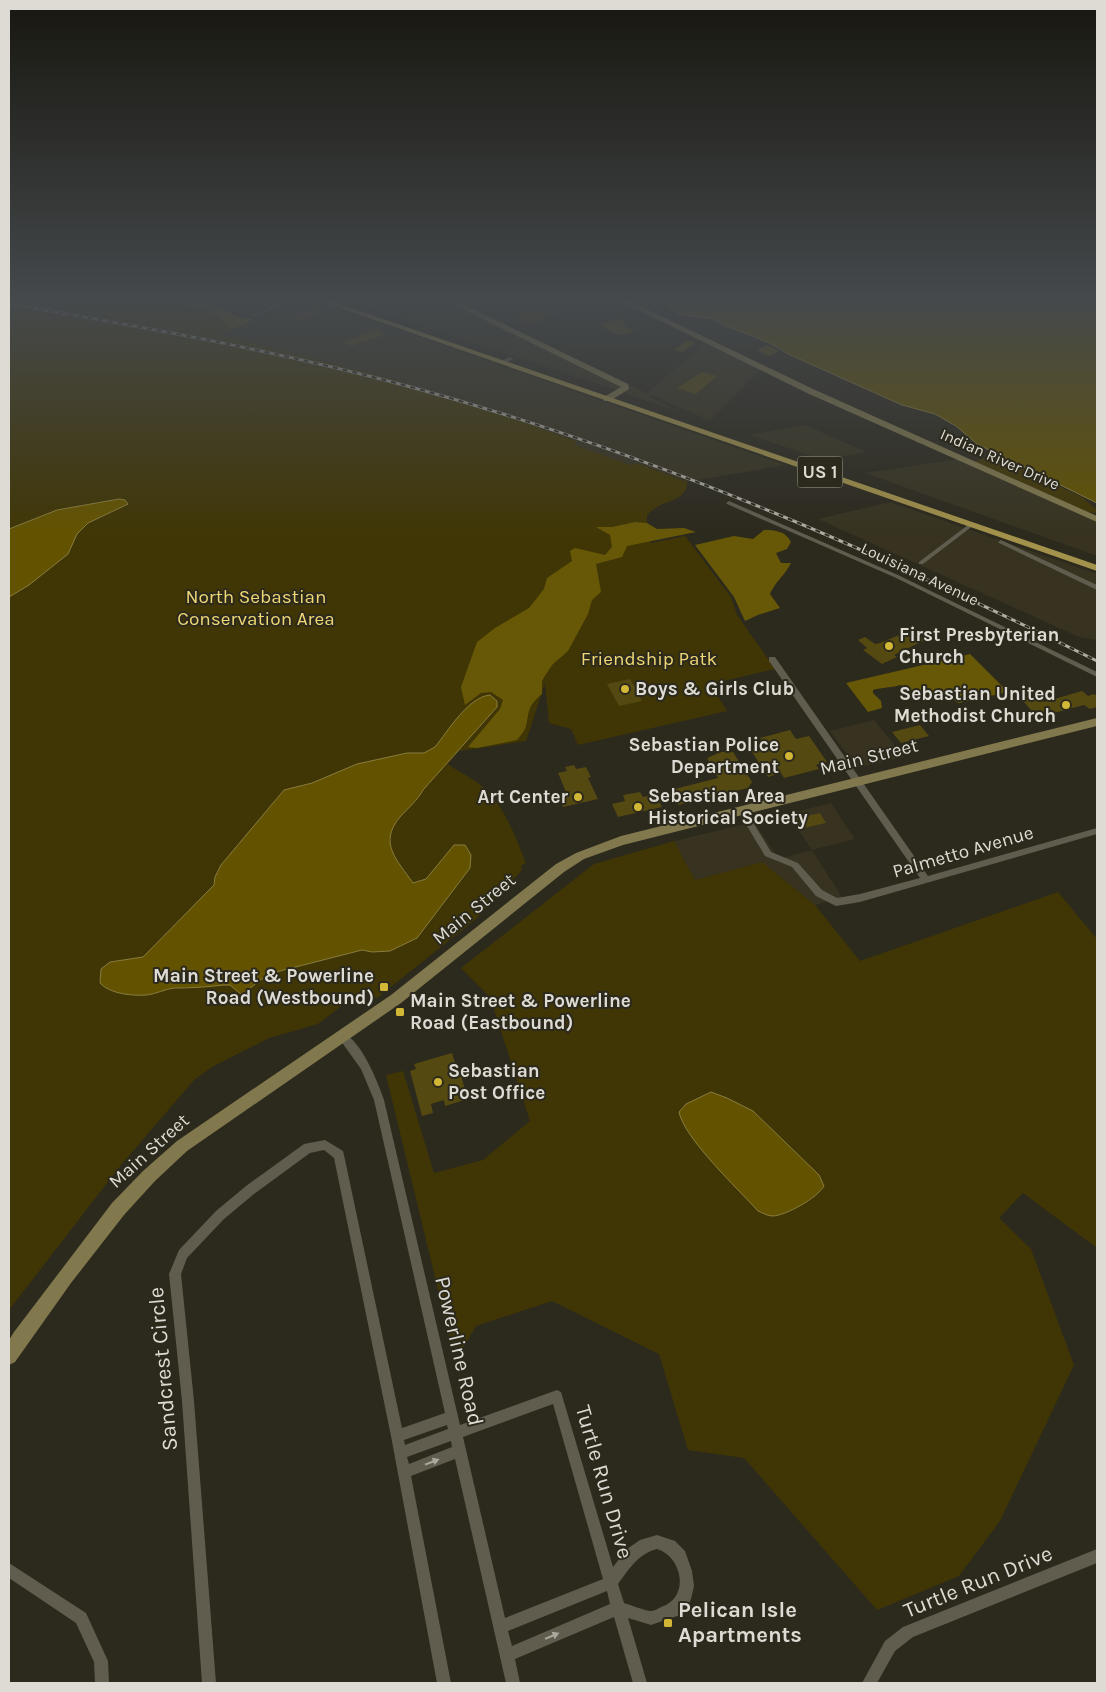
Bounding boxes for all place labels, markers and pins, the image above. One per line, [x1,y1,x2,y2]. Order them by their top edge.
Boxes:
place label: First Presbyterian Church [899,624,1059,668]
marker: First Presbyterian Church [883,640,895,652]
place label: Boys & Girls Club [635,678,794,700]
marker: Boys & Girls Club [619,683,631,695]
place label: Sebastian United Methodist Church [894,683,1056,727]
marker: Sebastian United Methodist Church [1060,699,1072,711]
place label: Sebastian Police Department [629,734,779,778]
marker: Sebastian Police Department [783,750,795,762]
place label: Sebastian Area Historical Society [648,785,808,829]
place label: Art Center [477,786,569,808]
marker: Art Center [572,791,584,803]
marker: Sebastian Area Historical Society [632,801,644,813]
place label: Main Street & Powerline Road (Westbound) [153,965,374,1009]
marker: Main Street & Powerline Road (Westbound) [378,981,390,993]
place label: Main Street & Powerline Road (Eastbound) [410,990,631,1034]
marker: Main Street & Powerline Road (Eastbound) [394,1006,406,1018]
place label: Sebastian Post Office [448,1060,545,1104]
marker: Sebastian Post Office [432,1076,444,1088]
place label: Pelican Isle Apartments [678,1597,802,1648]
marker: Pelican Isle Apartments [662,1617,674,1629]

